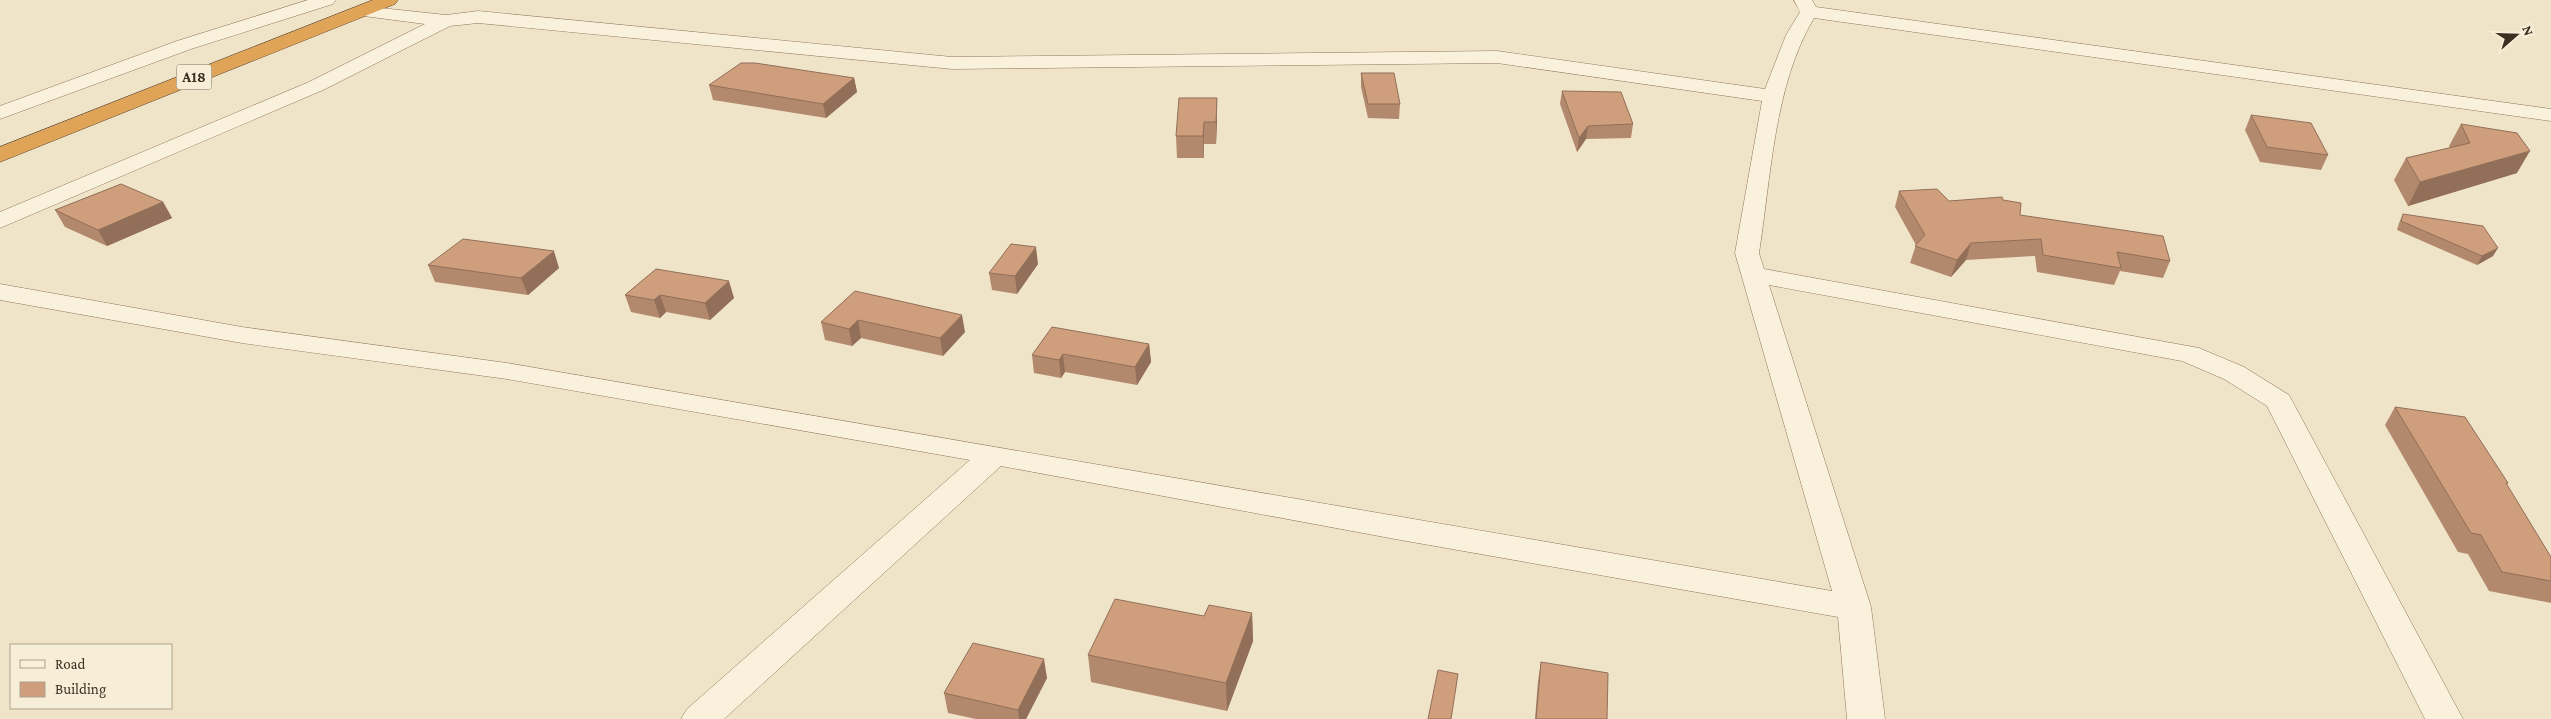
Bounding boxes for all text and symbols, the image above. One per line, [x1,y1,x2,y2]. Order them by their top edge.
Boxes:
north arrow [2491,10,2541,60]
text: N [2519,23,2538,38]
road number: A18 [176,64,212,90]
legend [10,644,172,709]
text: Road [55,656,86,672]
text: Building [55,681,106,698]

